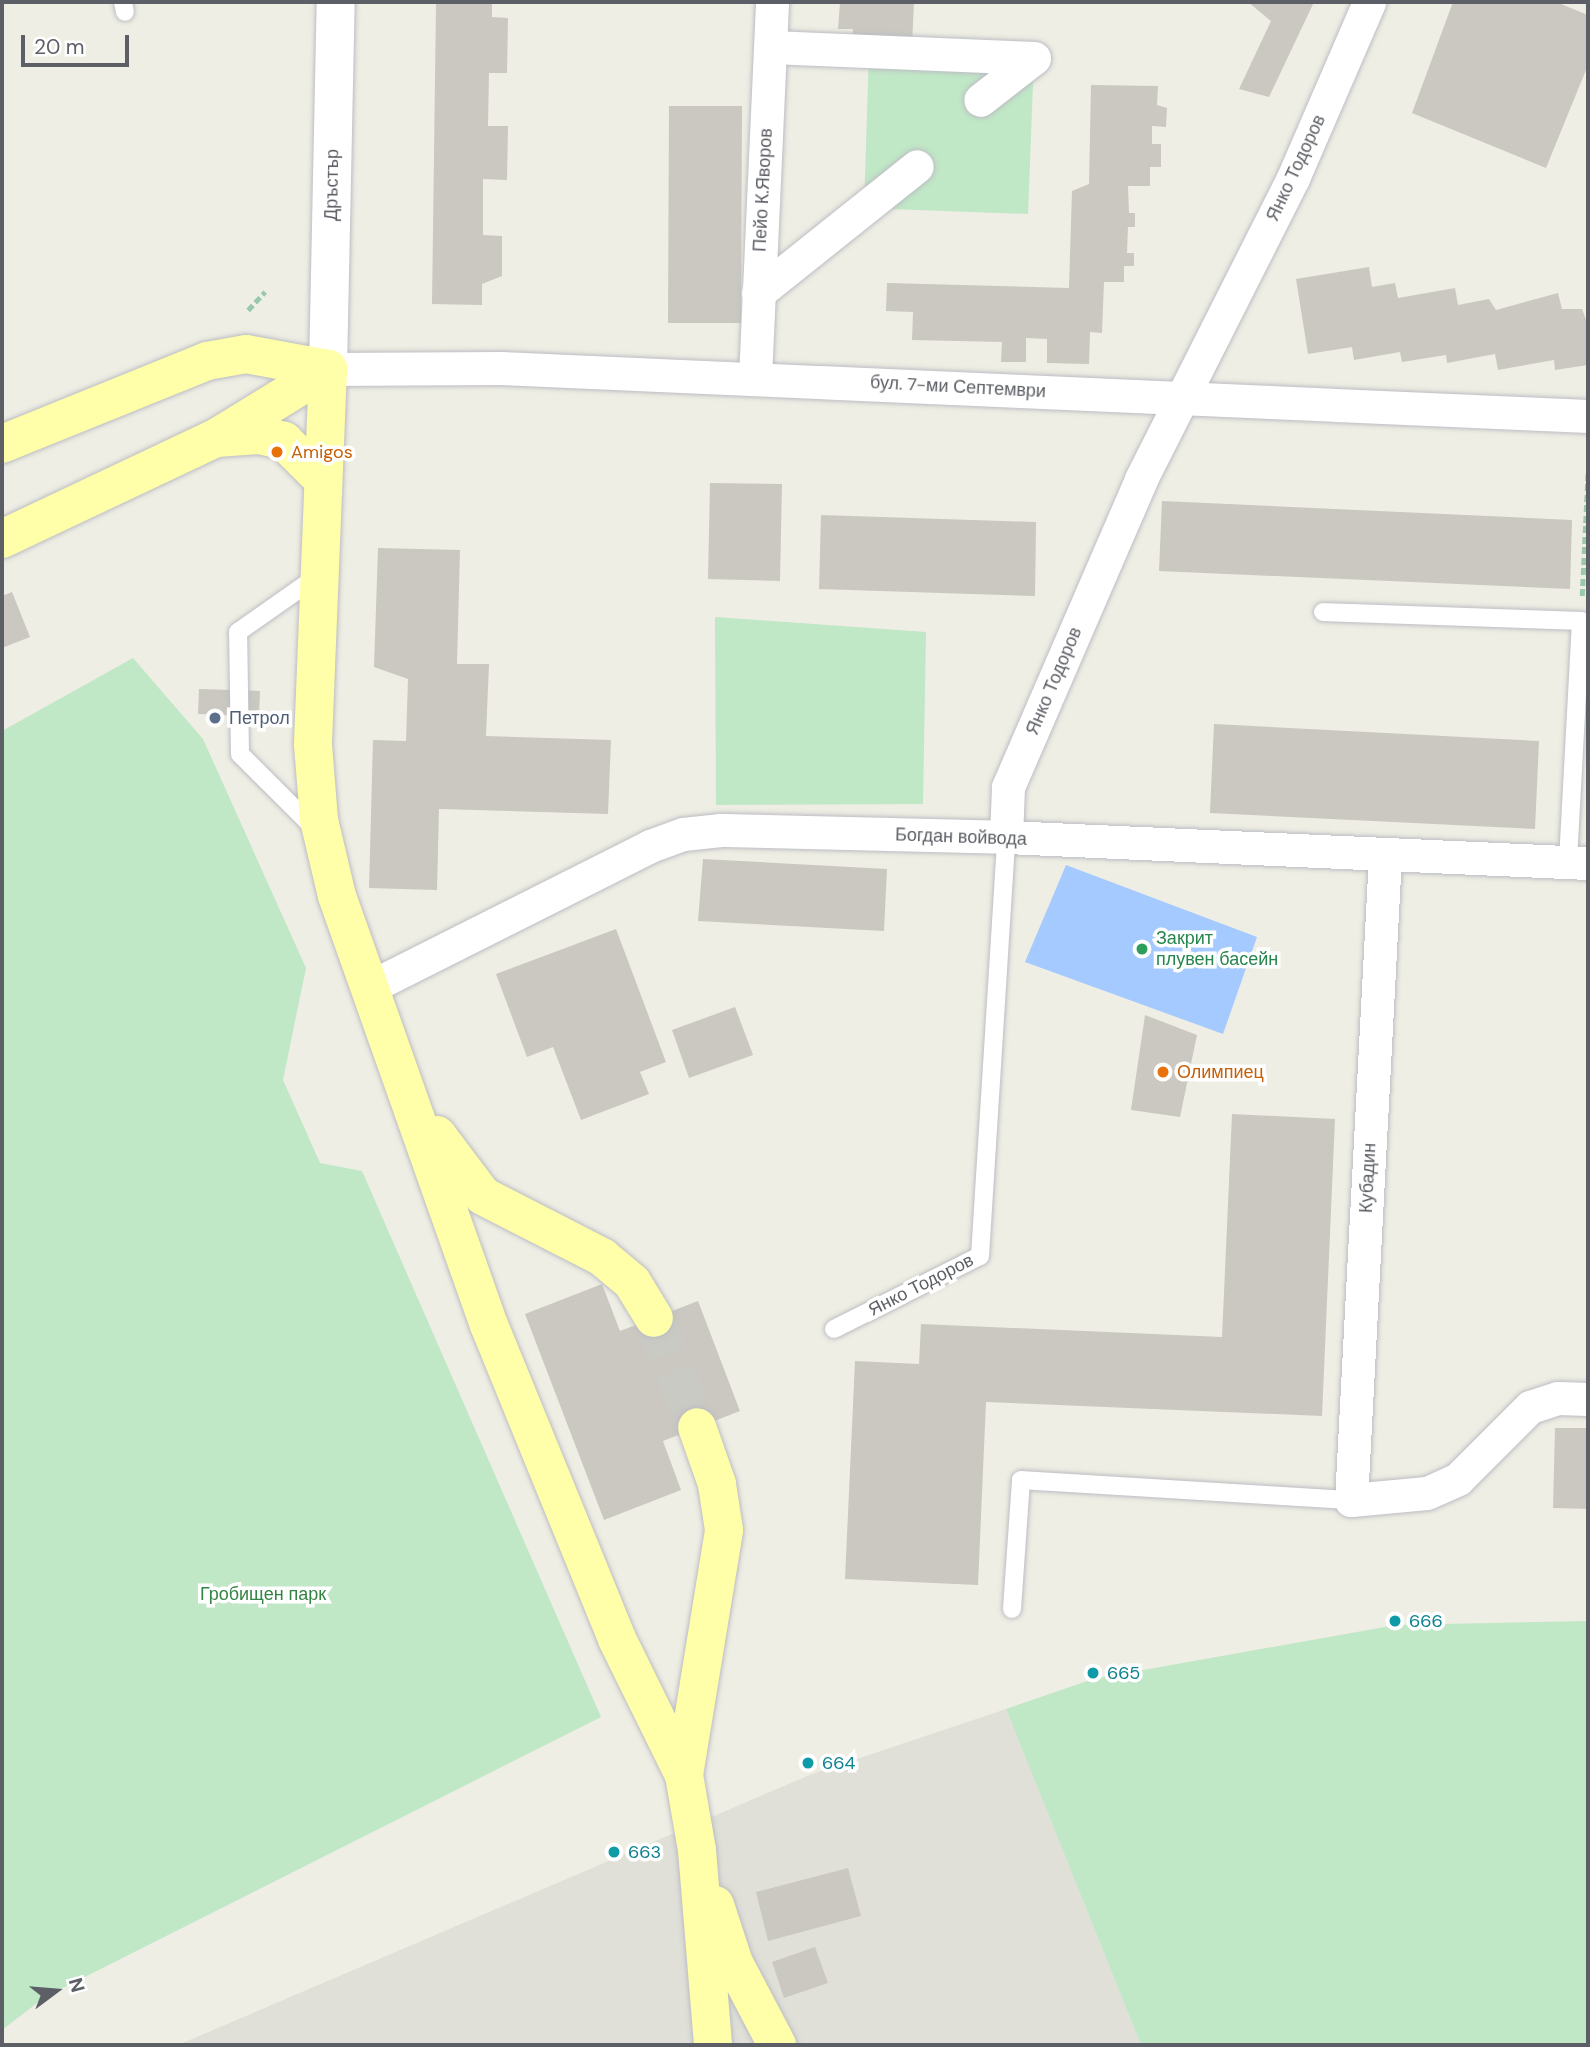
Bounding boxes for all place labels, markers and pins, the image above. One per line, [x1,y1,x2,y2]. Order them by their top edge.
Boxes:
place label: Amigos [291,441,353,463]
marker: Amigos [269,444,285,460]
place label: Петрол [229,707,290,729]
marker: Петрол [207,710,223,726]
place label: Закрит плувен басейн [1156,928,1278,970]
marker: Закрит плувен басейн [1134,941,1150,957]
place label: Олимпиец [1177,1061,1264,1083]
marker: Олимпиец [1155,1064,1171,1080]
place label: 666 [1409,1610,1443,1632]
marker: 666 [1387,1613,1403,1629]
place label: 665 [1107,1662,1140,1684]
marker: 665 [1085,1665,1101,1681]
place label: 664 [822,1752,856,1774]
marker: 664 [800,1755,816,1771]
place label: 663 [628,1841,661,1863]
marker: 663 [606,1844,622,1860]

